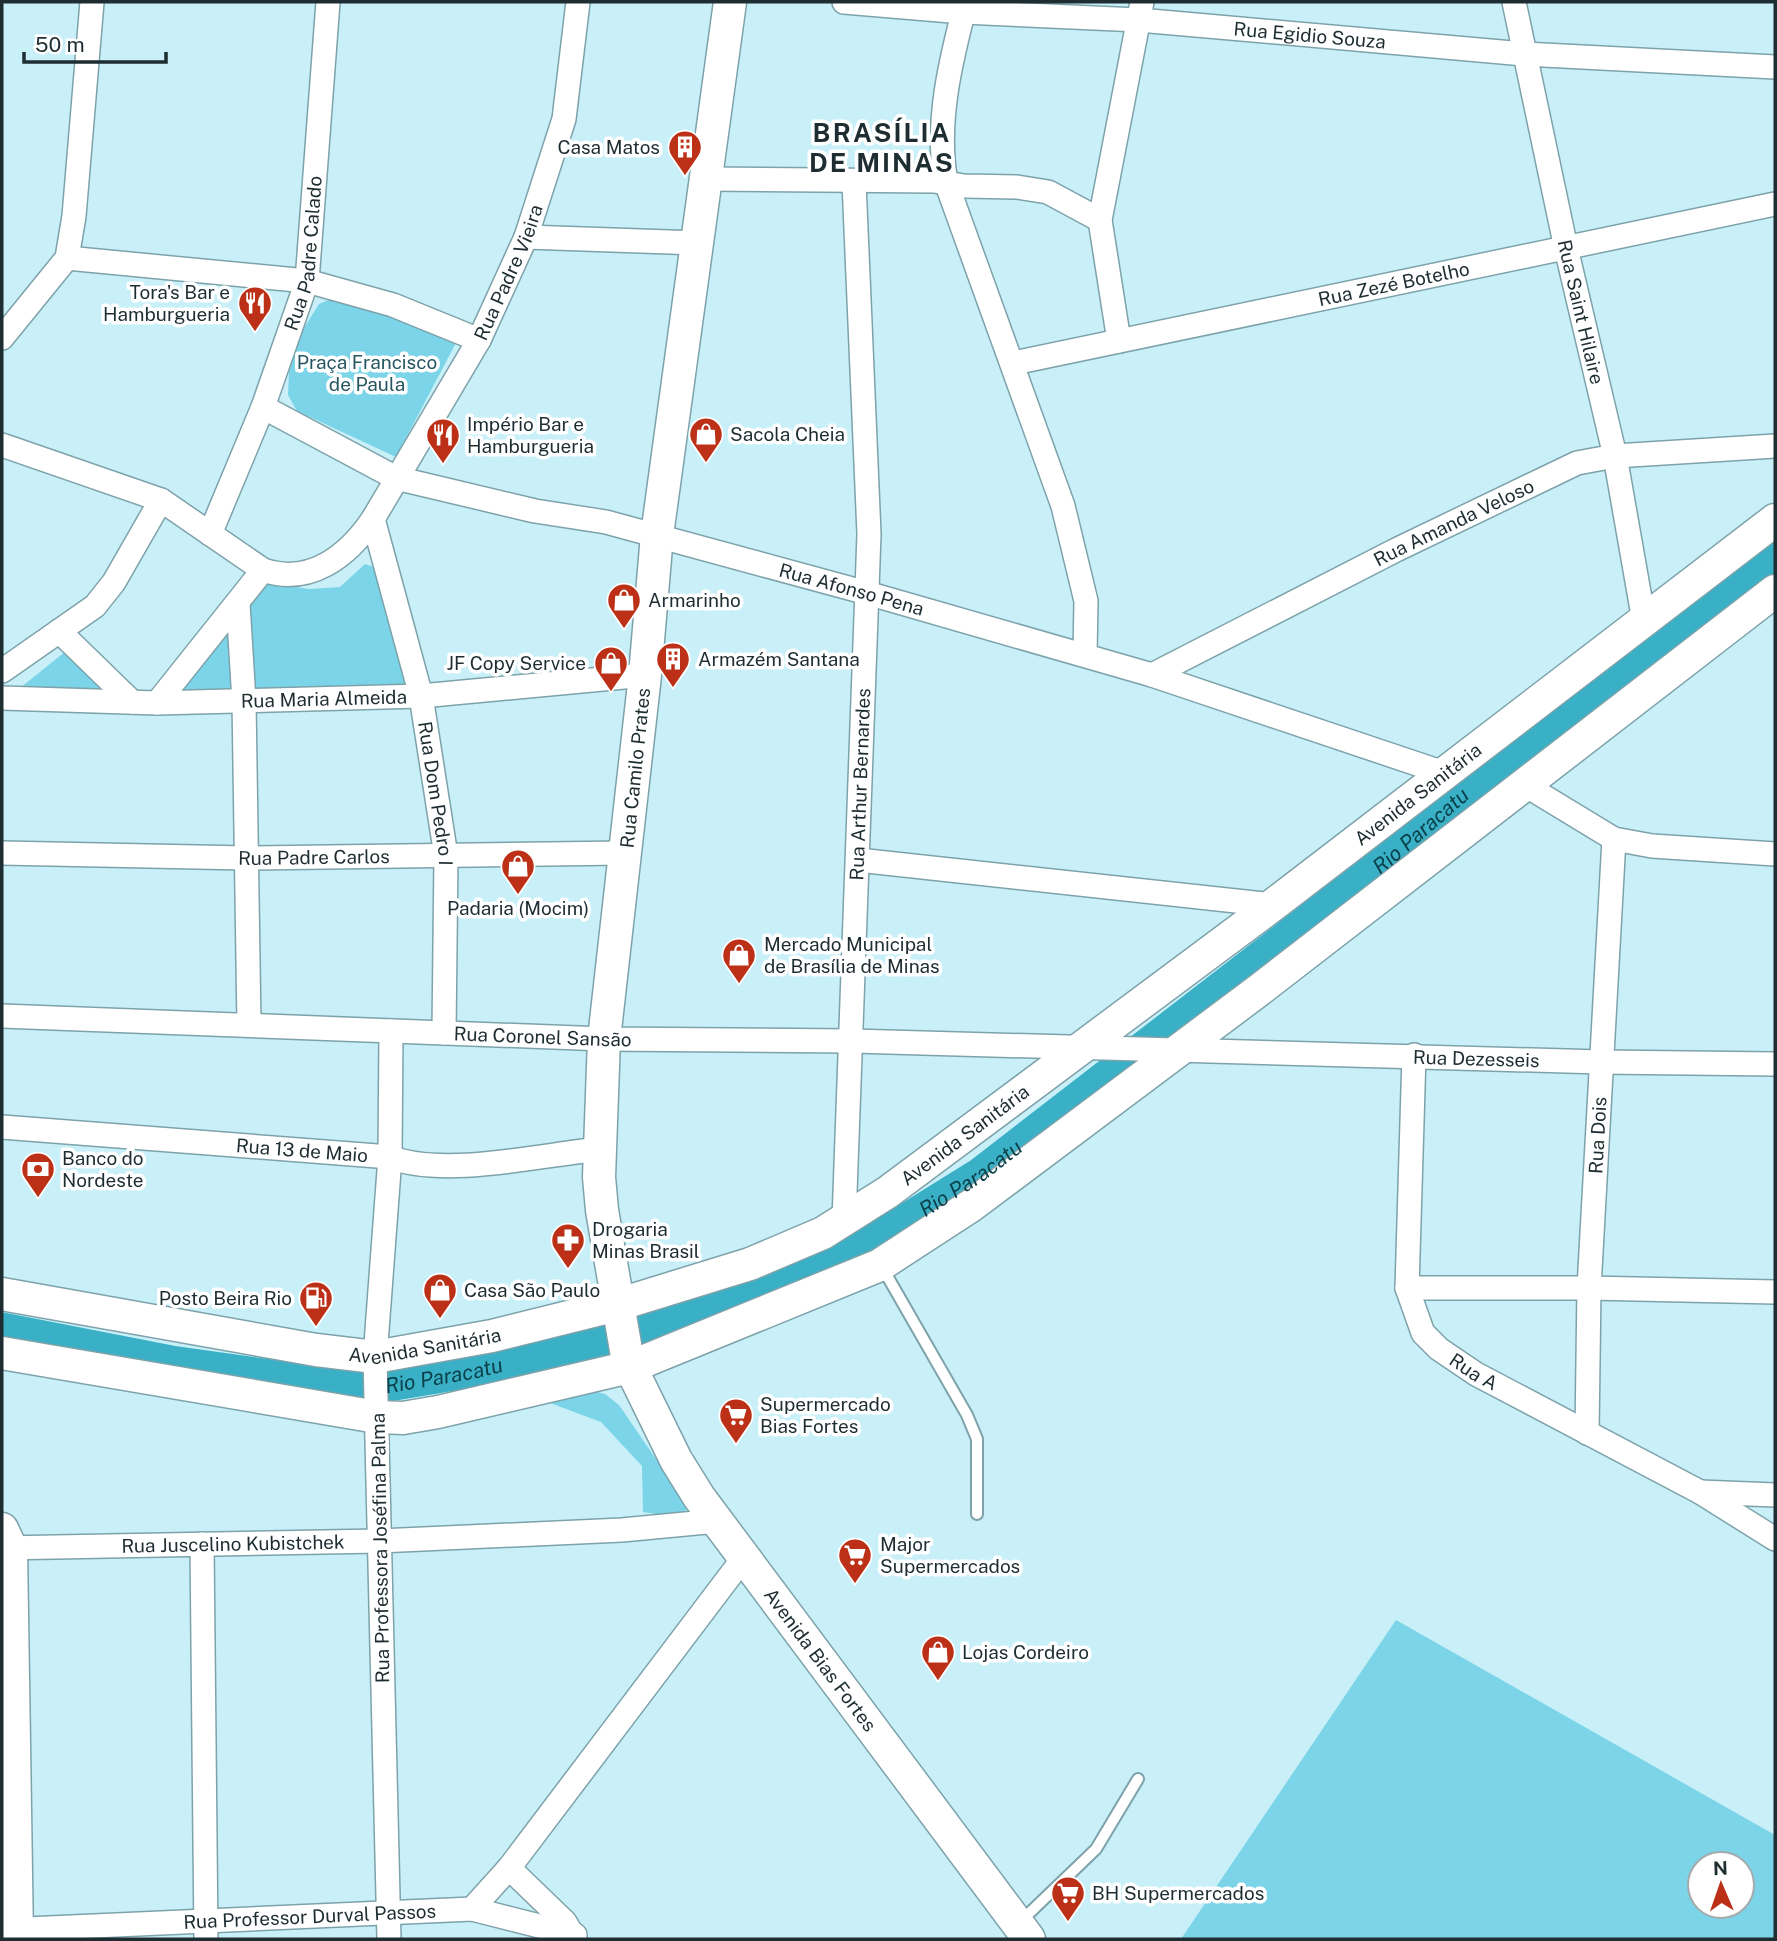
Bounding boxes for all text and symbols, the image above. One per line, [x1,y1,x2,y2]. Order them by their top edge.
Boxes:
street label: Rua Egidio Souza [1233,17,1387,53]
scale bar [24,21,166,65]
text: 50 m [35,32,85,57]
district label: BRASÍLIA DE MINAS [809,117,955,178]
building icon: Casa Matos [666,128,704,177]
place label: Casa Matos [558,136,660,158]
street label: Rua Padre Calado [280,175,326,333]
street label: Rua Padre Vieira [469,202,547,344]
street label: Rua Saint Hilaire [1553,238,1609,386]
street label: Rua Zezé Botelho [1316,257,1471,310]
place label: Tora's Bar e Hamburgueria [103,281,230,325]
restaurant icon: Tora's Bar e Hamburgueria [236,284,274,333]
park label: Praça Francisco de Paula [297,351,437,395]
place label: Império Bar e Hamburgueria [467,413,594,457]
shop icon: Sacola Cheia [687,415,725,464]
restaurant icon: Império Bar e Hamburgueria [424,416,462,465]
place label: Sacola Cheia [730,423,845,445]
street label: Rua Amanda Veloso [1370,474,1537,571]
street label: Rua Afonso Pena [777,559,927,620]
shop icon: Armarinho [605,581,643,630]
place label: Armarinho [648,589,741,611]
building icon: Armazém Santana [654,640,692,689]
shop icon: JF Copy Service [592,644,630,693]
place label: Armazém Santana [698,648,860,670]
place label: JF Copy Service [447,652,586,674]
street label: Rua Maria Almeida [240,685,407,712]
street label: Rua Camilo Prates [616,687,654,849]
street label: Rua Arthur Bernardes [845,688,874,881]
street label: Rua Dom Pedro I [414,720,457,866]
street label: Avenida Sanitária [1350,738,1486,850]
water label: Rio Paracatu [1367,782,1473,879]
street label: Rua Padre Carlos [238,845,390,869]
shop icon: Padaria (Mocim) [499,847,537,896]
place label: Padaria (Mocim) [447,897,589,919]
place label: Mercado Municipal de Brasília de Minas [764,933,940,977]
shop icon: Mercado Municipal de Brasília de Minas [720,936,758,985]
street label: Rua Coronel Sansão [453,1022,632,1050]
street label: Rua Dezesseis [1413,1046,1540,1071]
street label: Avenida Sanitária [896,1080,1033,1190]
street label: Rua Dois [1584,1096,1611,1174]
street label: Rua 13 de Maio [235,1134,369,1166]
water label: Rio Paracatu [914,1134,1027,1221]
place label: Banco do Nordeste [62,1147,144,1191]
bank icon: Banco do Nordeste [19,1150,57,1199]
place label: Drogaria Minas Brasil [592,1218,700,1262]
pharmacy icon: Drogaria Minas Brasil [549,1221,587,1270]
shop icon: Casa São Paulo [421,1271,459,1320]
fuel station icon: Posto Beira Rio [297,1279,335,1328]
place label: Casa São Paulo [464,1279,600,1301]
place label: Posto Beira Rio [159,1287,292,1309]
street label: Avenida Sanitária [347,1323,503,1369]
street label: Rua A [1446,1348,1502,1394]
water label: Rio Paracatu [383,1352,505,1398]
place label: Supermercado Bias Fortes [760,1393,891,1437]
supermarket icon: Supermercado Bias Fortes [717,1396,755,1445]
street label: Rua Professora Joséfina Palma [367,1413,393,1683]
street label: Rua Juscelino Kubistchek [121,1531,345,1557]
place label: Major Supermercados [880,1533,1020,1577]
supermarket icon: Major Supermercados [836,1536,874,1585]
street label: Avenida Bias Fortes [760,1584,881,1736]
shop icon: Lojas Cordeiro [919,1633,957,1682]
place label: Lojas Cordeiro [962,1641,1089,1663]
north arrow [1686,1850,1756,1920]
text: N [1713,1857,1728,1879]
supermarket icon: BH Supermercados [1049,1874,1087,1923]
place label: BH Supermercados [1092,1882,1264,1904]
street label: Rua Professor Durval Passos [183,1900,437,1933]

